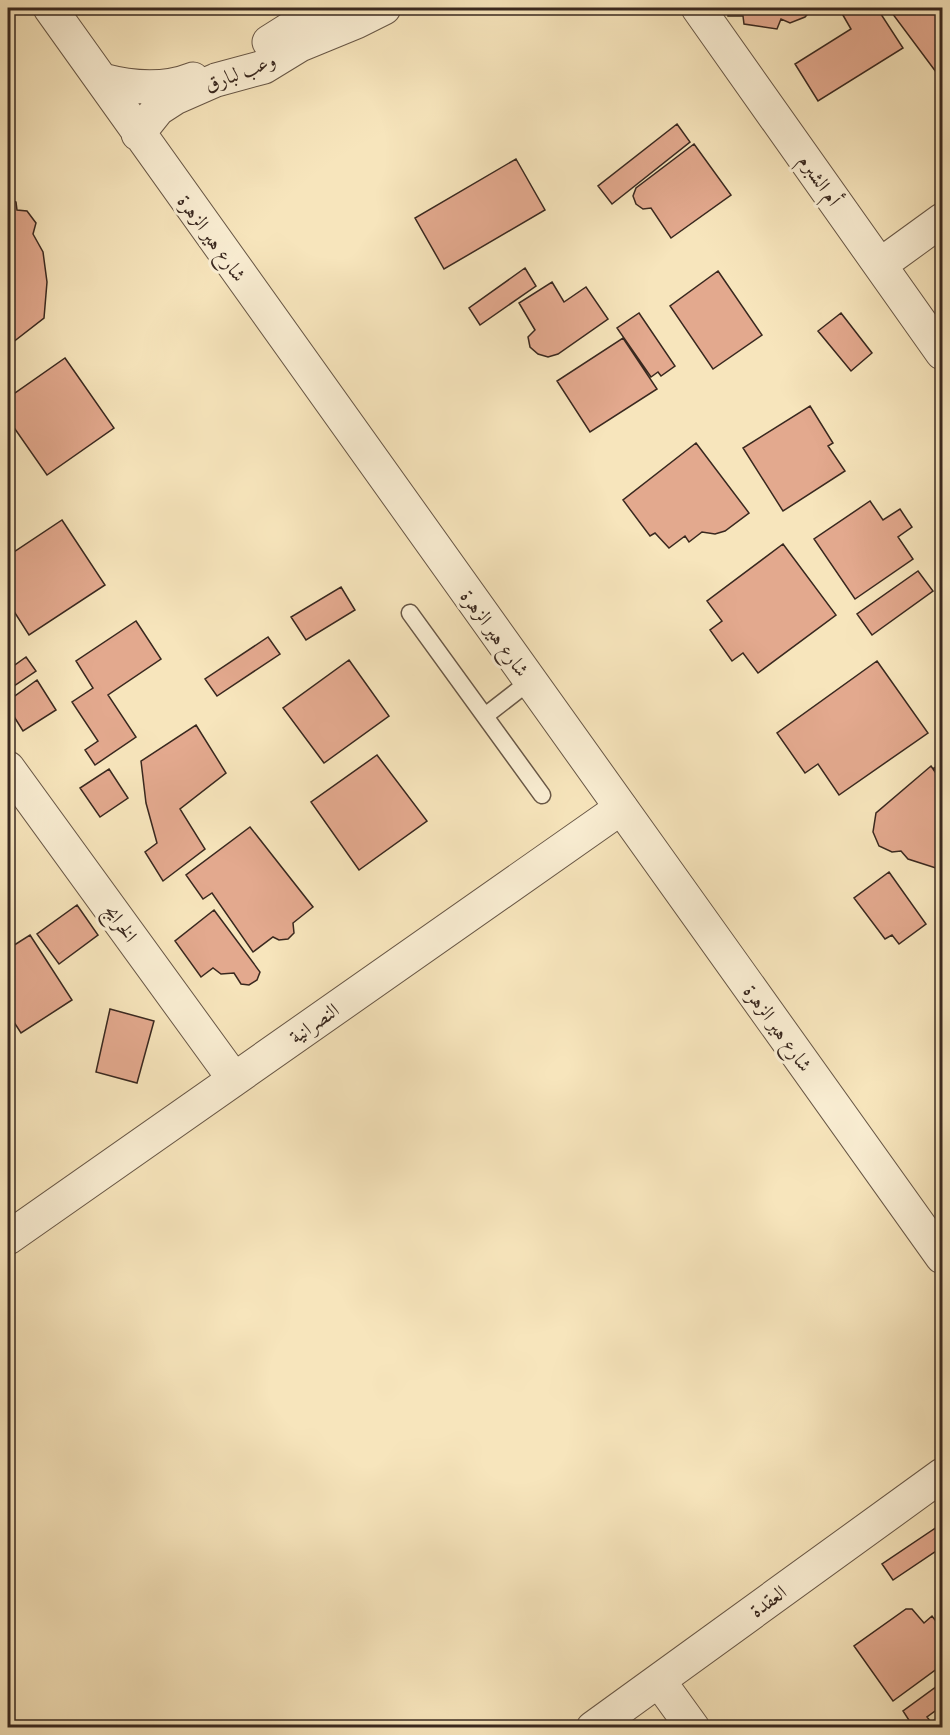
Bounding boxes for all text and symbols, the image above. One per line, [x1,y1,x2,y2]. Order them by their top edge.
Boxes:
street label: وعب لبارق [200,45,280,98]
street label: أم الشبرم [789,148,849,214]
street label: شارع هير الزهرة [168,188,254,290]
street label: شارع هير الزهرة [451,583,537,685]
street label: الخرايج [95,898,145,950]
street label: شارع هير الزهرة [734,978,820,1080]
street label: النصرانية [283,995,344,1050]
street label: العقدة [743,1577,792,1624]

